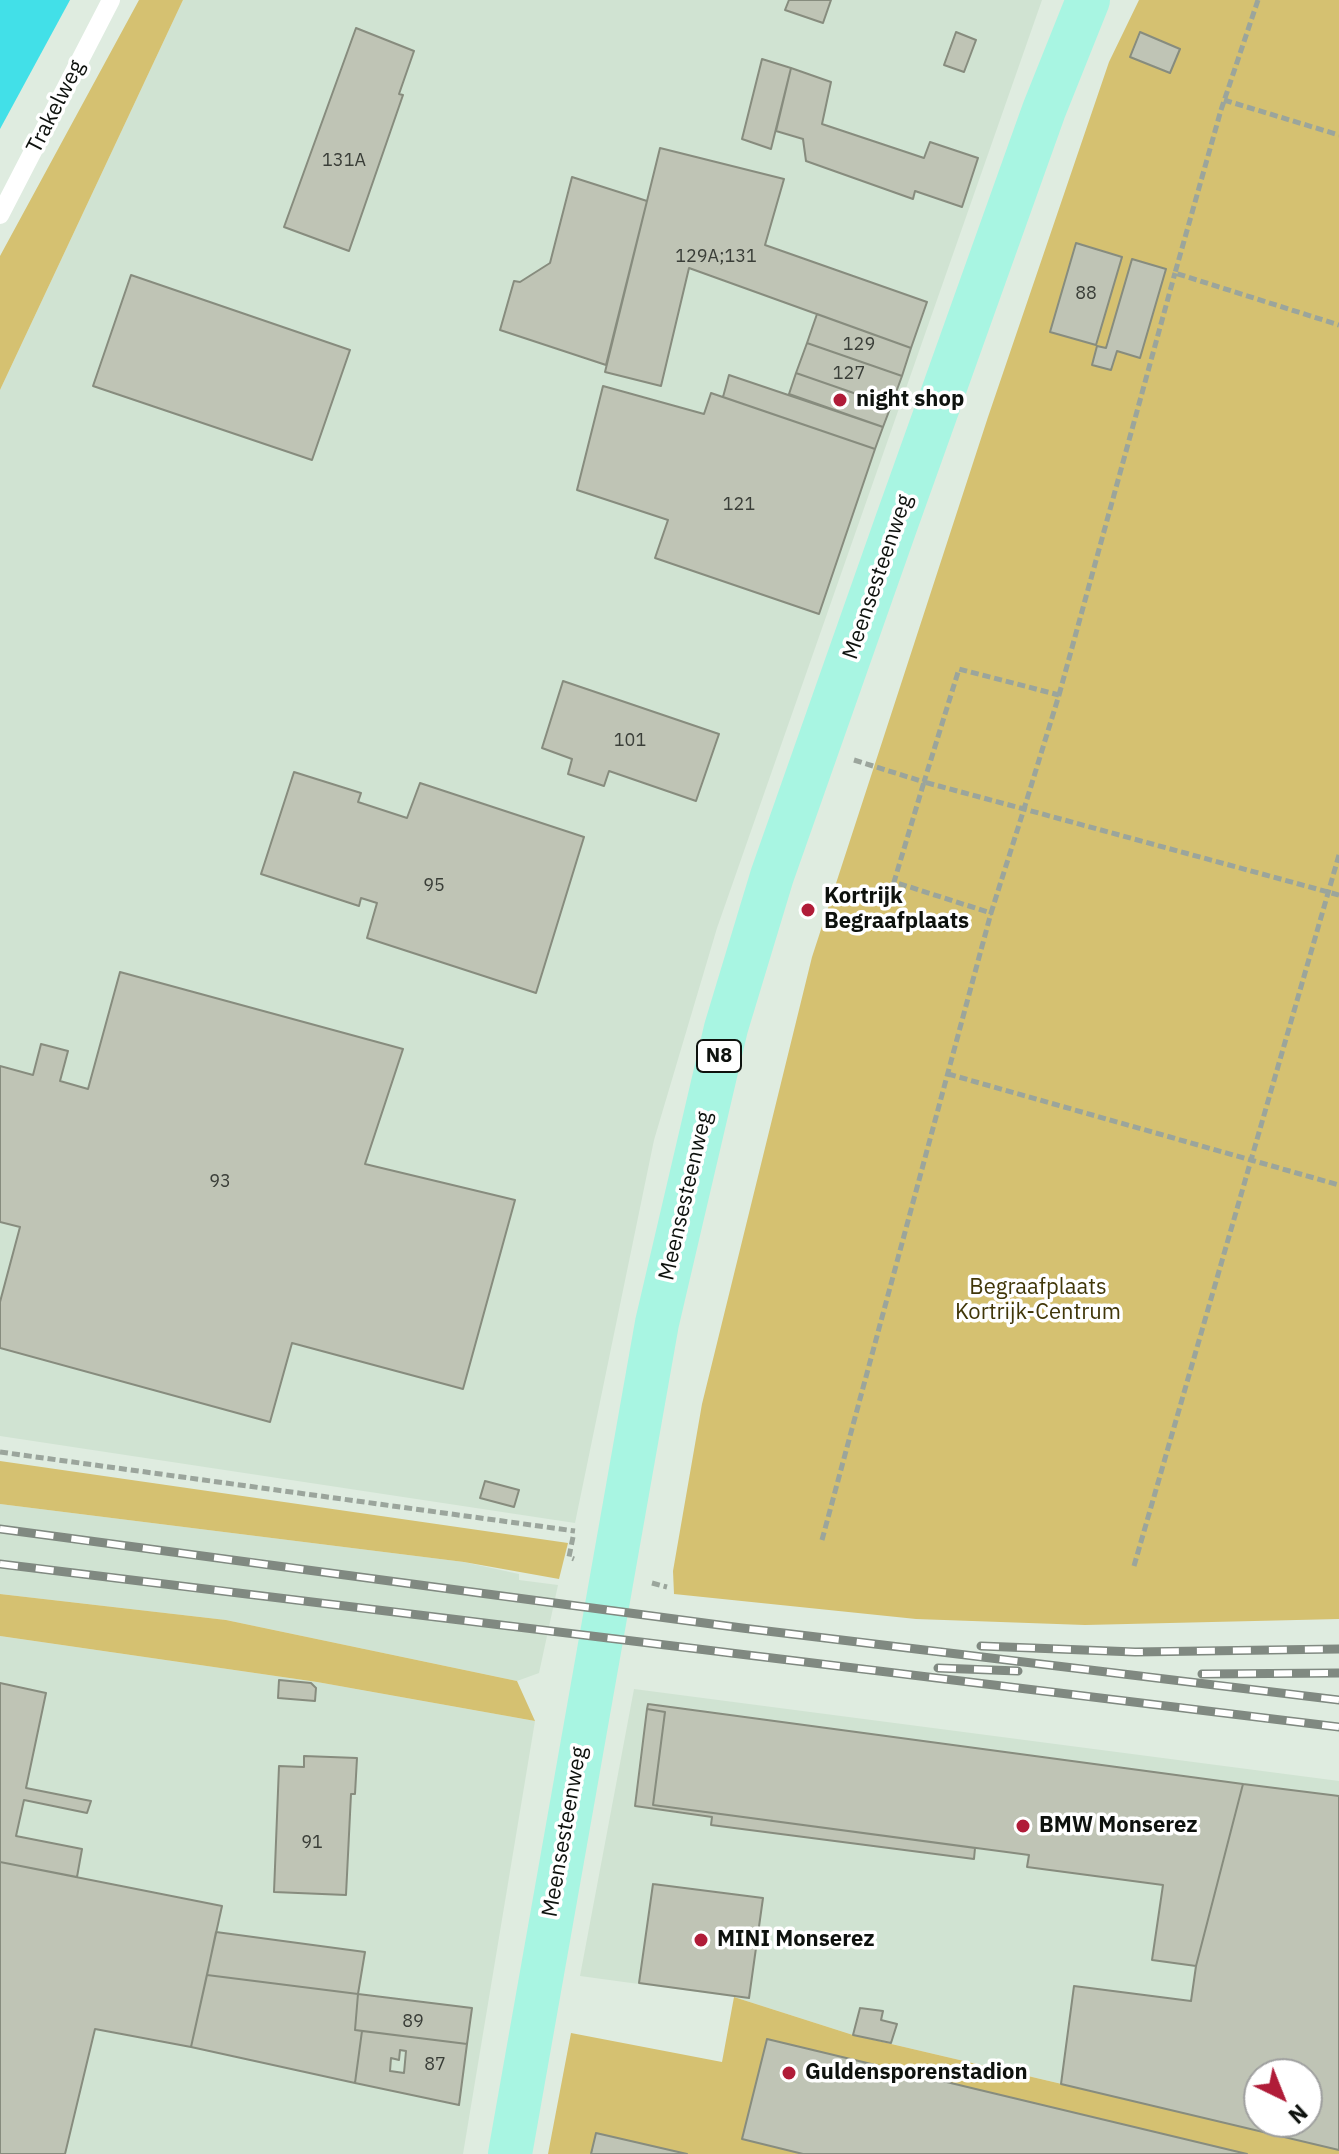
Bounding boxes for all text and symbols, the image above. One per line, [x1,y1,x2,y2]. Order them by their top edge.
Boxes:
street label: Trakelweg [21,56,91,158]
house number: 131A [322,150,366,172]
house number: 129A;131 [675,246,757,268]
house number: 88 [1075,283,1097,305]
house number: 129 [843,334,875,356]
house number: 127 [833,363,865,385]
place label: night shop [856,387,964,413]
marker: night shop [831,391,849,409]
street label: Meensesteenweg [837,491,919,663]
house number: 121 [723,494,755,516]
house number: 101 [614,730,646,752]
house number: 95 [423,875,445,897]
place label: Kortrijk Begraafplaats [824,884,969,936]
marker: Kortrijk Begraafplaats [799,901,817,919]
road number: N8 [697,1040,741,1072]
street label: Meensesteenweg [654,1109,718,1283]
house number: 93 [209,1171,231,1193]
park label: Begraafplaats Kortrijk-Centrum [955,1275,1121,1326]
street label: Meensesteenweg [537,1745,593,1919]
place label: BMW Monserez [1039,1813,1198,1839]
marker: BMW Monserez [1014,1817,1032,1835]
house number: 91 [301,1832,323,1854]
place label: MINI Monserez [717,1927,875,1953]
marker: MINI Monserez [692,1931,710,1949]
house number: 89 [402,2011,424,2033]
house number: 87 [424,2054,446,2076]
north arrow [1243,2058,1323,2138]
place label: Guldensporenstadion [805,2060,1028,2086]
marker: Guldensporenstadion [780,2064,798,2082]
text: N [1283,2098,1314,2130]

